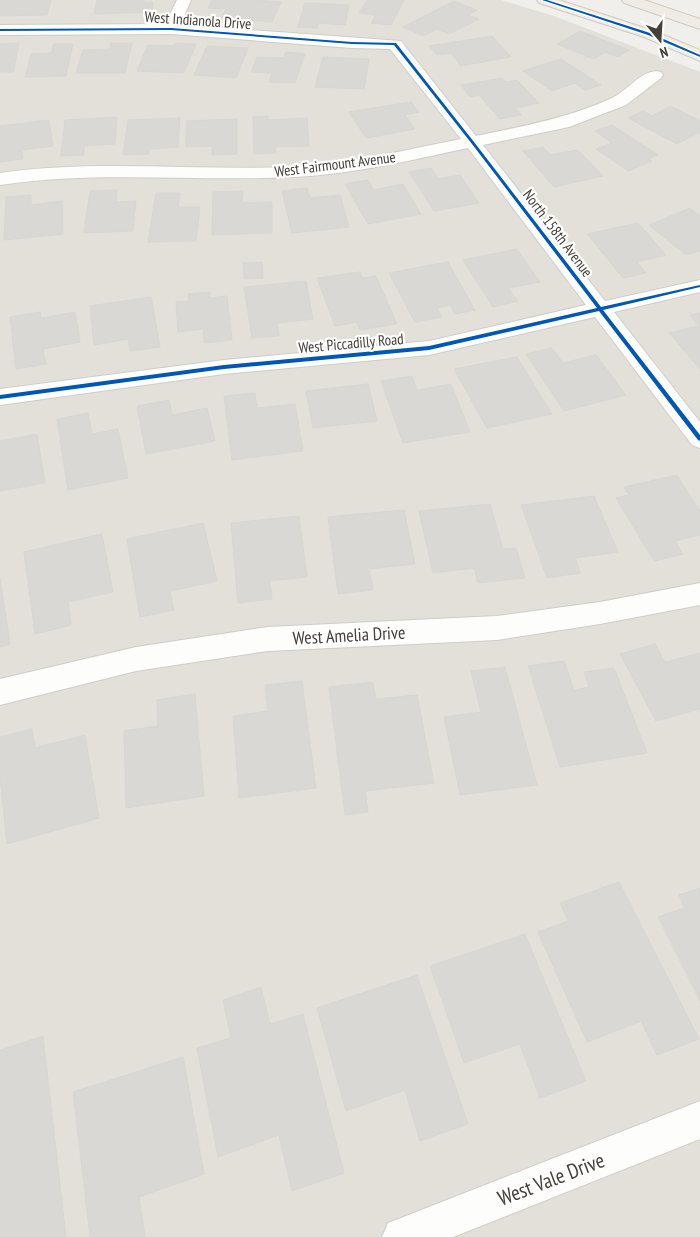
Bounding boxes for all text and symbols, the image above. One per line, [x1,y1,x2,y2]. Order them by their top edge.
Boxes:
street label: West Indianola Drive [144,7,252,33]
north arrow [635,15,685,65]
text: N [658,43,670,62]
street label: West Fairmount Avenue [273,147,397,181]
street label: North 158th Avenue [519,186,597,280]
street label: West Piccadilly Road [298,329,404,357]
street label: West Amelia Drive [292,621,406,649]
street label: West Vale Drive [494,1146,608,1212]

